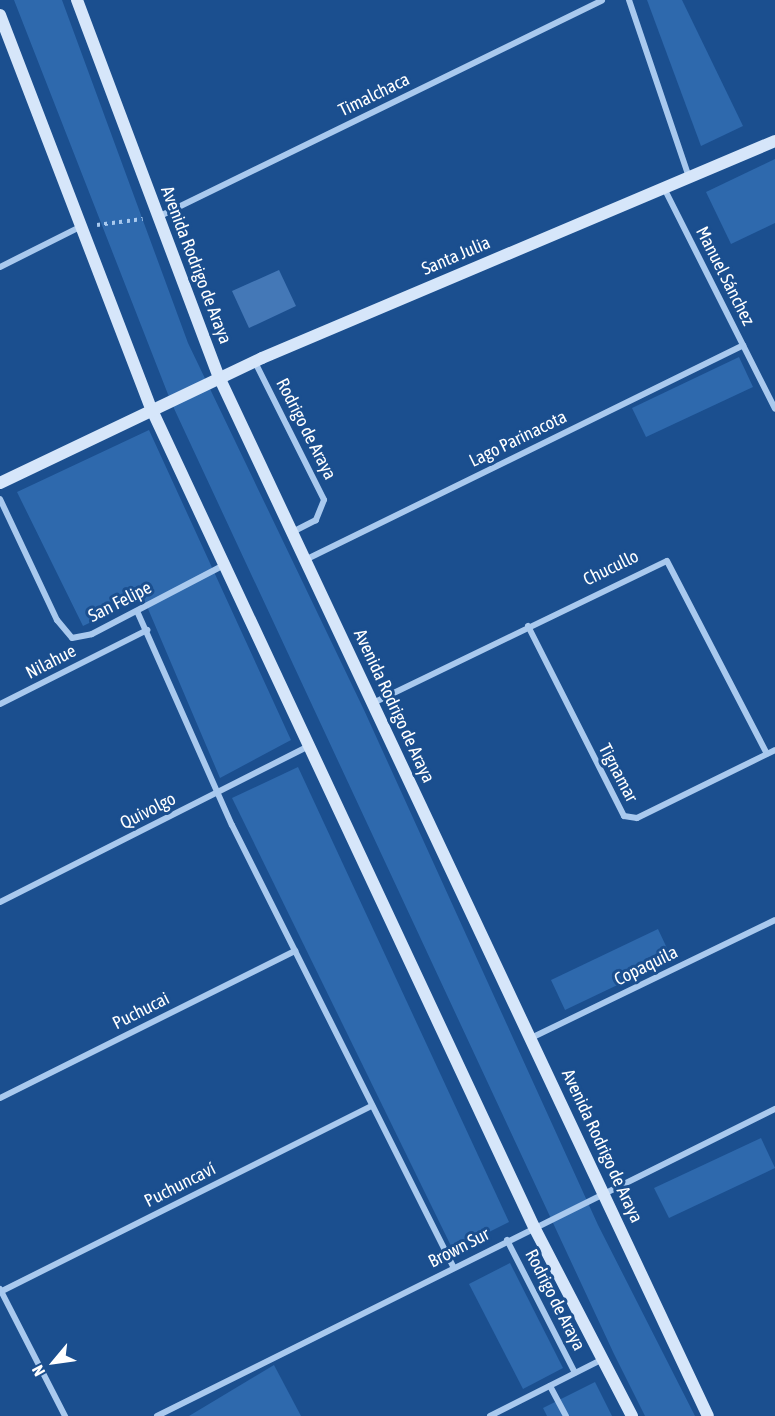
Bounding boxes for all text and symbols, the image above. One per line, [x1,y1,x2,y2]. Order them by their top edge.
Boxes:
street label: Timalchaca [335,69,413,121]
street label: Avenida Rodrigo de Araya [156,183,236,347]
street label: Manuel Sánchez [691,223,759,329]
street label: Santa Julia [418,232,494,280]
street label: Rodrigo de Araya [271,375,341,483]
street label: Lago Parinacota [466,406,570,472]
street label: Chucullo [580,545,642,591]
street label: San Felipe [85,577,155,627]
street label: Avenida Rodrigo de Araya [349,626,439,786]
street label: Nilahue [22,640,80,684]
street label: Tignamar [594,740,642,806]
street label: Quivolgo [117,788,179,834]
street label: Copaquila [611,941,681,991]
street label: Puchucai [109,988,173,1034]
street label: Avenida Rodrigo de Araya [557,1066,647,1226]
street label: Puchuncaví [141,1158,219,1212]
street label: Brown Sur [425,1223,493,1273]
street label: Rodrigo de Araya [520,1246,590,1354]
north arrow [24,1332,84,1392]
text: N [28,1362,48,1379]

